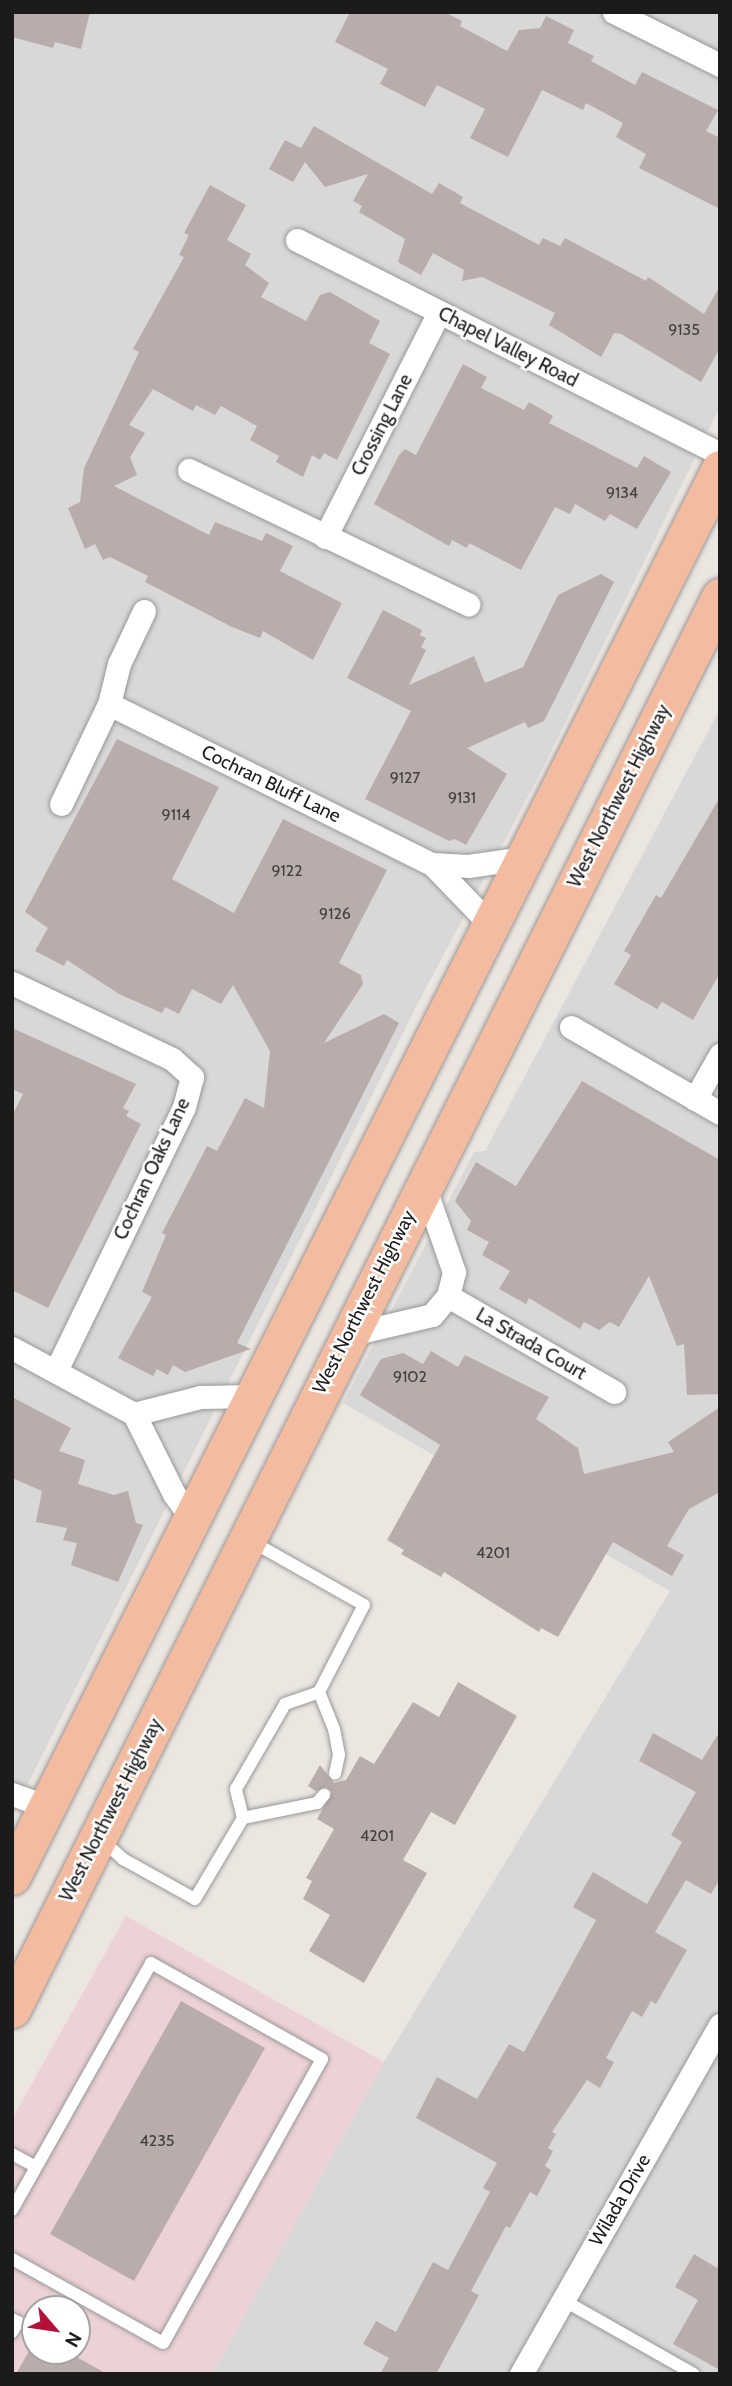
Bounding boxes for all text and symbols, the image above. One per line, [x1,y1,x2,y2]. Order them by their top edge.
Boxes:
street label: Chapel Valley Road [434,302,582,392]
house number: 9135 [668,320,700,340]
street label: Crossing Lane [347,370,417,480]
house number: 9134 [606,483,638,503]
street label: West Northwest Highway [563,701,675,891]
street label: Cochran Bluff Lane [198,740,344,828]
house number: 9127 [390,768,420,788]
house number: 9131 [448,788,476,808]
house number: 9114 [162,805,190,825]
house number: 9122 [271,861,303,881]
house number: 9126 [319,904,351,924]
street label: Cochran Oaks Lane [109,1094,195,1244]
street label: West Northwest Highway [308,1207,420,1397]
street label: La Strada Court [472,1303,590,1385]
house number: 9102 [393,1367,427,1387]
house number: 4201 [476,1543,510,1563]
street label: West Northwest Highway [55,1715,167,1905]
house number: 4201 [360,1826,394,1846]
house number: 4235 [140,2131,174,2151]
street label: Wilada Drive [585,2150,655,2250]
north arrow [21,2295,91,2365]
text: N [60,2328,86,2351]

